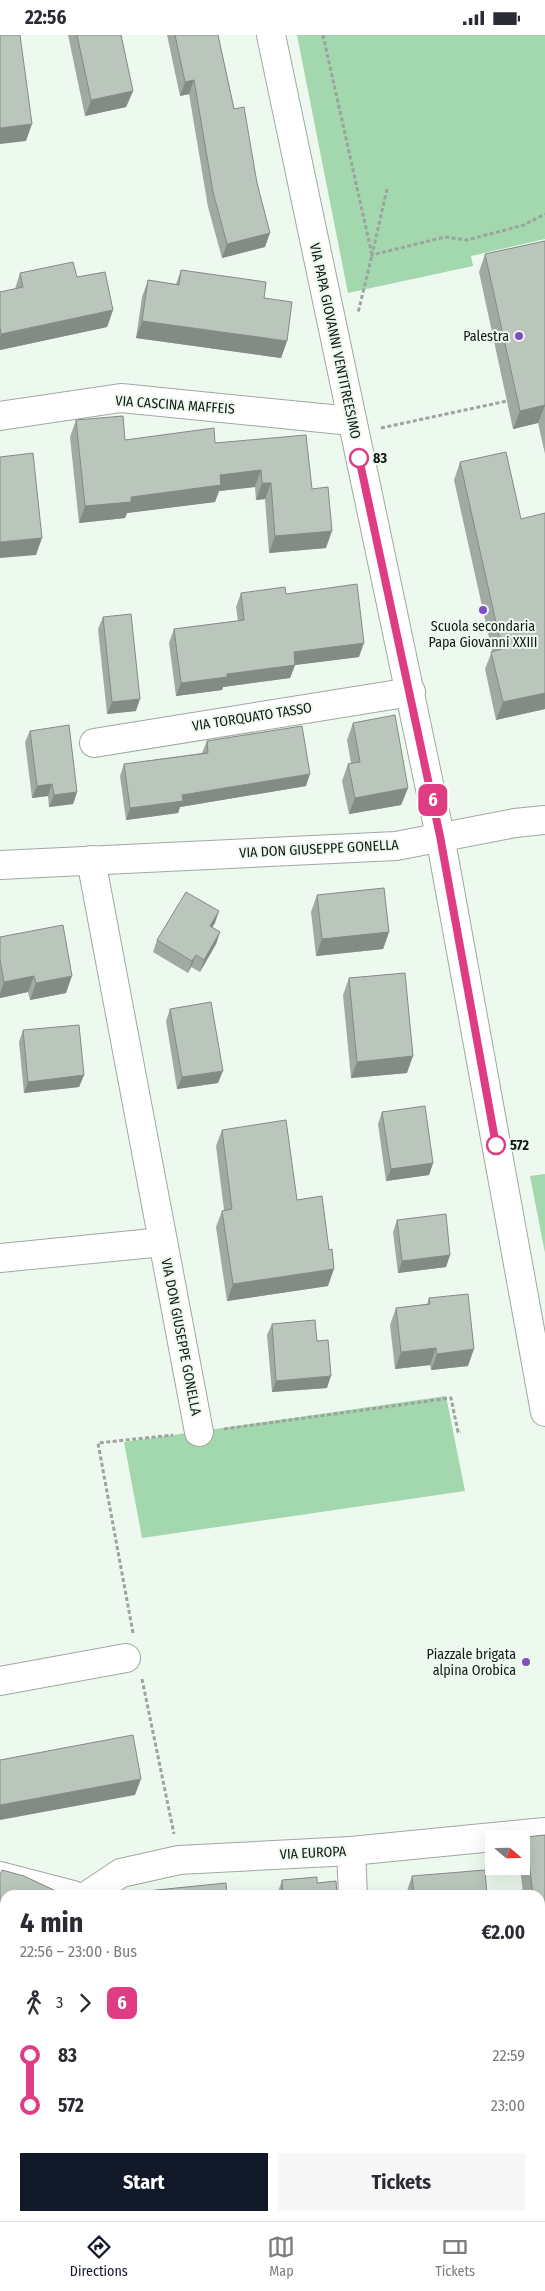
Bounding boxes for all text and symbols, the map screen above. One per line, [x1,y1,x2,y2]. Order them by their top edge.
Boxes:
text: 22:56 [25,6,66,29]
street label: VIA PAPA GIOVANNI VENTITREESIMO [306,242,364,441]
place label: Palestra [463,328,509,345]
marker: Palestra [513,330,525,342]
street label: VIA CASCINA MAFFEIS [115,392,235,418]
marker: 83 [349,448,369,468]
place label: 83 [373,450,387,467]
marker: Scuola secondaria Papa Giovanni XXIII [477,604,489,616]
place label: Scuola secondaria Papa Giovanni XXIII [429,618,537,651]
street label: VIA TORQUATO TASSO [191,699,313,735]
line badge: 6 [417,784,449,816]
text: 6 [428,789,438,811]
street label: VIA DON GIUSEPPE GONELLA [239,836,400,862]
marker: 572 [486,1135,506,1155]
place label: 572 [510,1137,529,1154]
street label: VIA DON GIUSEPPE GONELLA [157,1257,205,1418]
place label: Piazzale brigata alpina Orobica [426,1646,516,1679]
marker: Piazzale brigata alpina Orobica [520,1656,532,1668]
north arrow [485,1830,530,1875]
map controls [485,1830,530,1875]
street label: VIA EUROPA [279,1843,347,1863]
text: 4 min [20,1906,84,1939]
text: €2.00 [481,1921,525,1944]
text: 22:56 – 23:00 · Bus [20,1942,137,1961]
icon: walk [20,1989,48,2017]
icon: forward [71,1989,99,2017]
text: 6 [117,1992,127,2014]
text: 3 [56,1993,63,2012]
text: 83 [58,2044,77,2067]
text: 22:59 [493,2046,525,2065]
text: 572 [58,2094,84,2117]
text: 23:00 [491,2096,525,2115]
button: Start [20,2153,268,2211]
button: Tickets [278,2153,525,2211]
tab: Directions [70,2233,128,2280]
tab: Map [267,2233,295,2280]
tab: Tickets [435,2233,475,2280]

